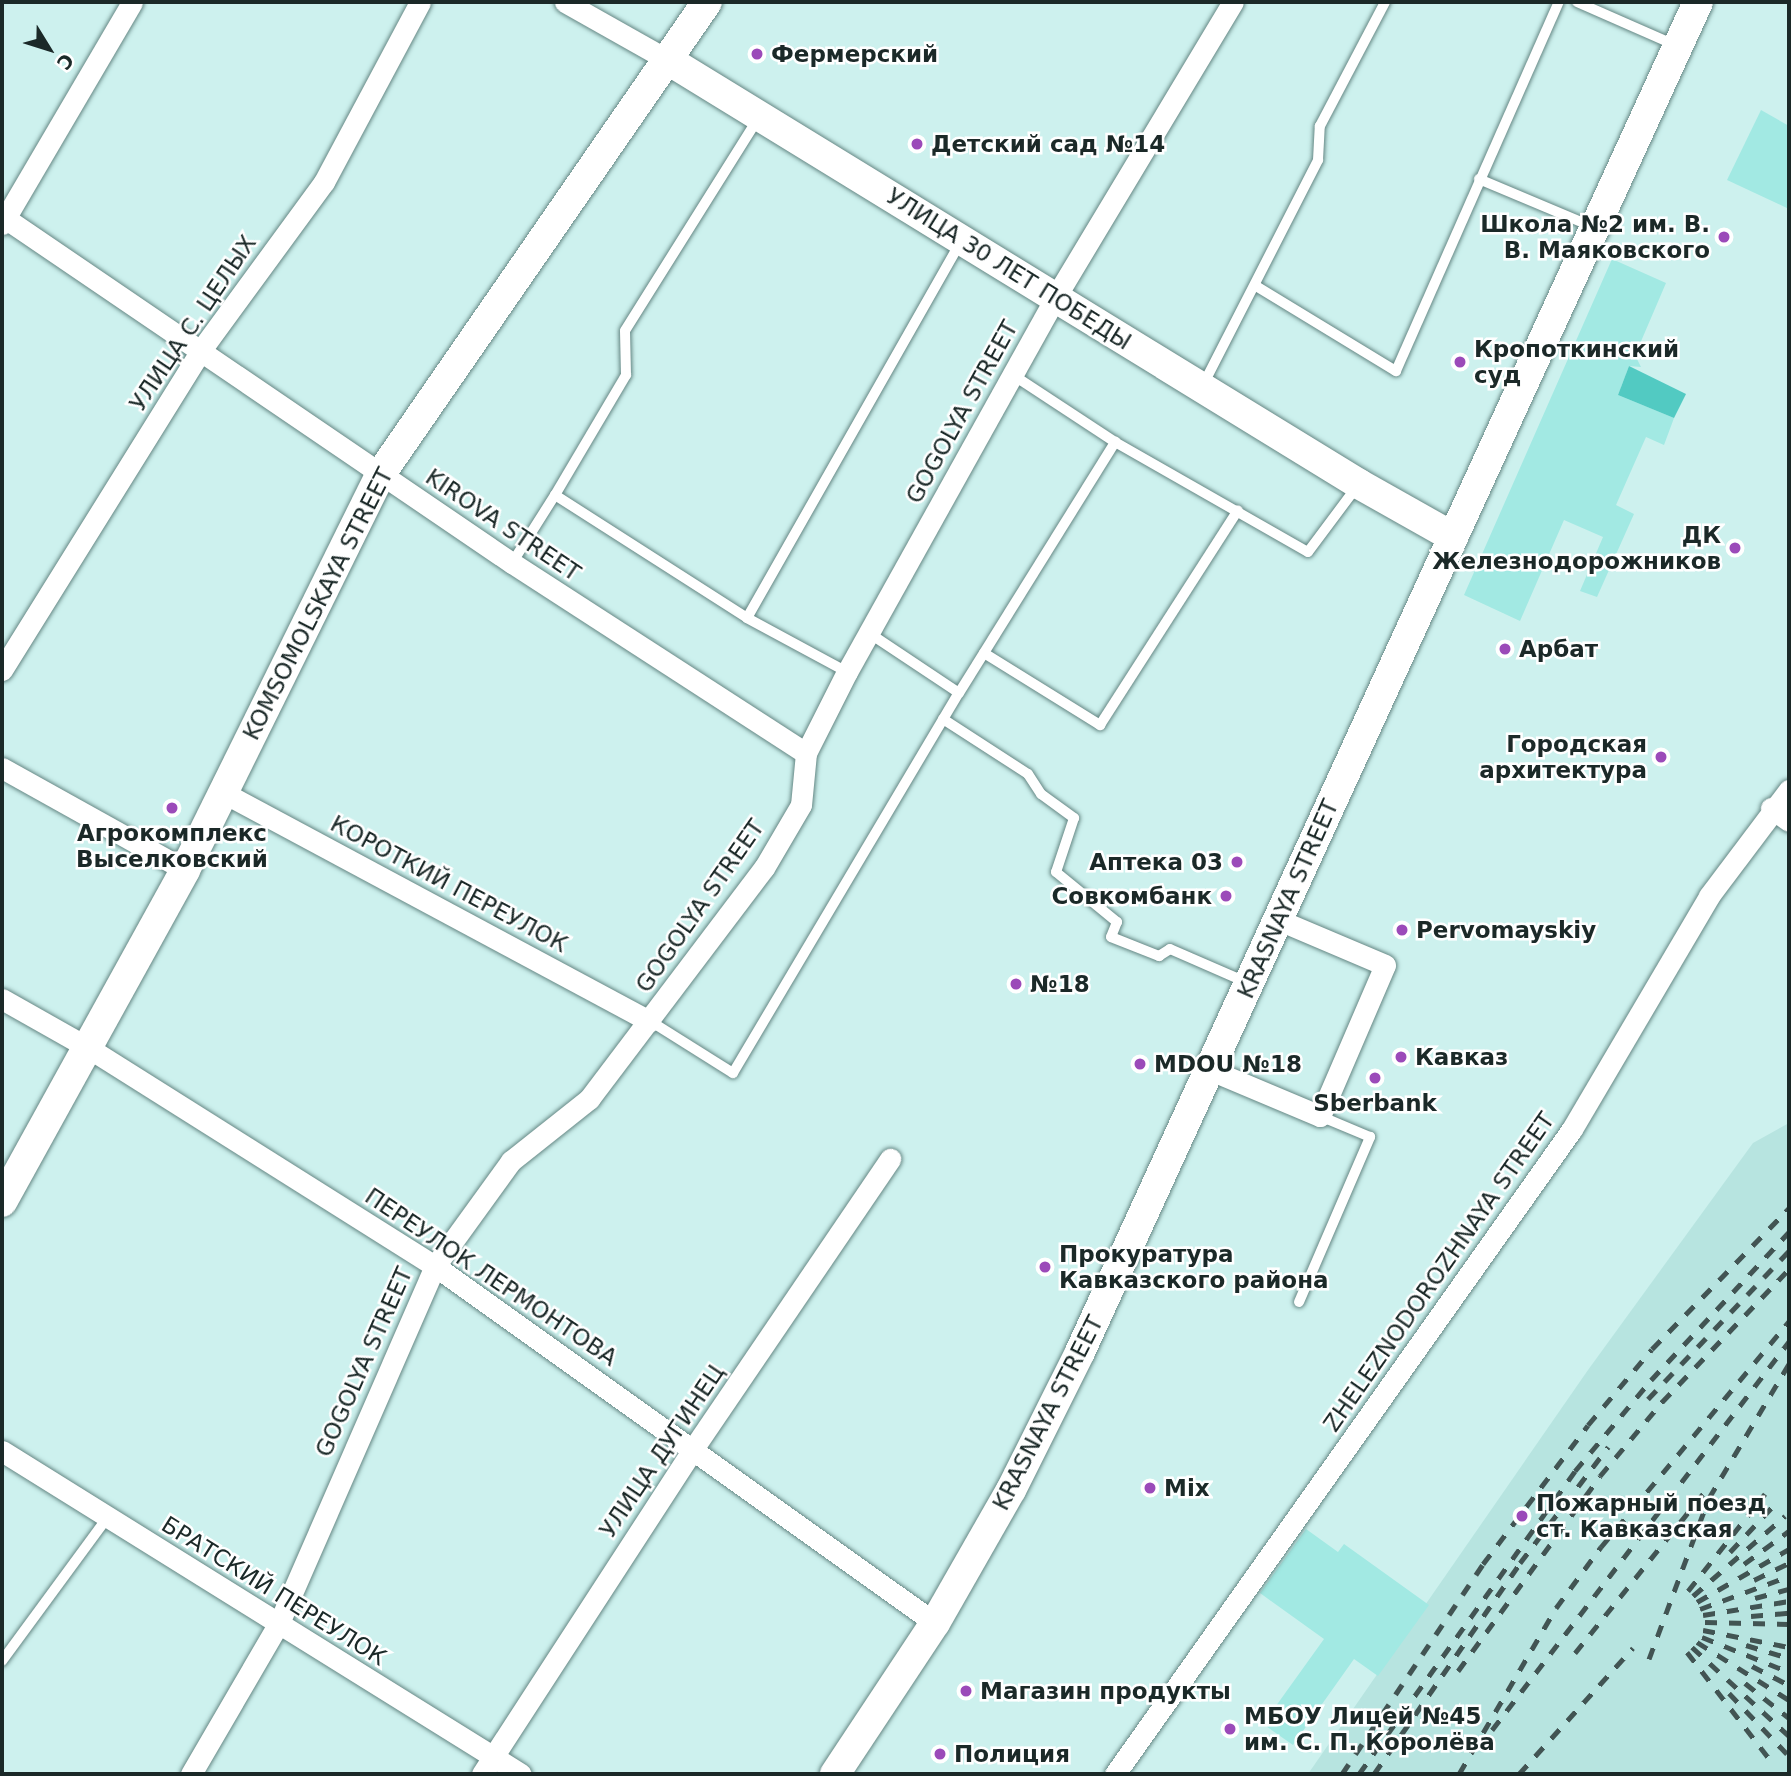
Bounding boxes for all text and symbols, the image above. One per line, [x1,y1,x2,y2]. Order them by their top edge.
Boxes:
north arrow [14,14,84,84]
place label: Фермерский [771,40,938,68]
marker: Фермерский [749,46,765,62]
text: С [53,50,79,74]
place label: Детский сад №14 [931,130,1165,158]
marker: Детский сад №14 [909,136,925,152]
street label: УЛИЦА 30 ЛЕТ ПОБЕДЫ [882,182,1136,356]
place label: Школа №2 им. В. В. Маяковского [1480,210,1710,264]
marker: Школа №2 им. В. В. Маяковского [1716,229,1732,245]
street label: УЛИЦА С. ЦЕЛЫХ [124,230,262,416]
street label: GOGOLYA STREET [900,316,1024,508]
place label: Кропоткинский суд [1474,335,1679,389]
marker: Кропоткинский суд [1452,354,1468,370]
street label: KOMSOMOLSKAYA STREET [237,463,399,745]
street label: KIROVA STREET [420,463,586,587]
place label: ДК Железнодорожников [1432,521,1721,575]
marker: ДК Железнодорожников [1727,540,1743,556]
place label: Арбат [1519,635,1598,663]
marker: Арбат [1497,641,1513,657]
place label: Городская архитектура [1479,730,1647,784]
marker: Городская архитектура [1653,749,1669,765]
street label: KRASNAYA STREET [1232,795,1344,1003]
marker: Агрокомплекс Выселковский [164,800,180,816]
street label: КОРОТКИЙ ПЕРЕУЛОК [326,810,572,958]
street label: GOGOLYA STREET [630,814,770,998]
place label: Агрокомплекс Выселковский [76,819,268,873]
place label: Аптека 03 [1089,848,1223,876]
marker: Аптека 03 [1229,854,1245,870]
place label: Совкомбанк [1051,882,1212,910]
marker: Совкомбанк [1218,888,1234,904]
place label: Pervomayskiy [1416,916,1596,944]
marker: Pervomayskiy [1394,922,1410,938]
place label: №18 [1030,970,1090,998]
marker: №18 [1008,976,1024,992]
place label: Кавказ [1415,1043,1508,1071]
marker: Кавказ [1393,1049,1409,1065]
place label: MDOU №18 [1154,1050,1302,1078]
marker: MDOU №18 [1132,1056,1148,1072]
marker: Sberbank [1367,1070,1383,1086]
place label: Sberbank [1313,1089,1437,1117]
street label: ZHELEZNODOROZHNAYA STREET [1318,1107,1560,1437]
street label: ПЕРЕУЛОК ЛЕРМОНТОВА [360,1182,622,1372]
place label: Прокуратура Кавказского района [1059,1240,1329,1294]
marker: Прокуратура Кавказского района [1037,1259,1053,1275]
street label: GOGOLYA STREET [310,1263,418,1461]
street label: KRASNAYA STREET [987,1311,1109,1515]
street label: УЛИЦА ДУГИНЕЦ [594,1359,730,1543]
place label: Mix [1164,1474,1210,1502]
marker: Mix [1142,1480,1158,1496]
place label: Пожарный поезд ст. Кавказская [1536,1489,1766,1543]
marker: Пожарный поезд ст. Кавказская [1514,1508,1530,1524]
street label: БРАТСКИЙ ПЕРЕУЛОК [157,1511,391,1671]
place label: Магазин продукты [980,1677,1231,1705]
marker: Магазин продукты [958,1683,974,1699]
place label: МБОУ Лицей №45 им. С. П. Королёва [1244,1702,1495,1756]
marker: МБОУ Лицей №45 им. С. П. Королёва [1222,1721,1238,1737]
place label: Полиция [954,1740,1070,1768]
marker: Полиция [932,1746,948,1762]

